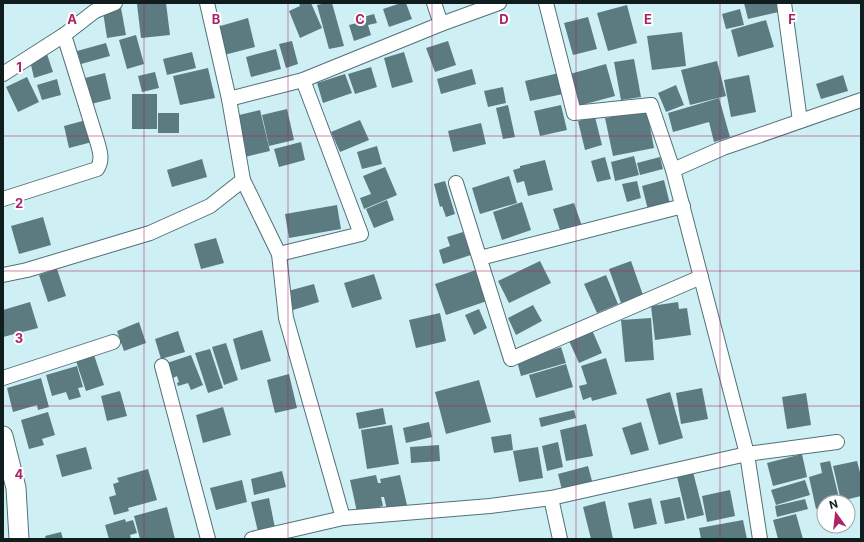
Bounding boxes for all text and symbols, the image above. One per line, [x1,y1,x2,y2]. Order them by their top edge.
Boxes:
text: A [67,11,77,27]
text: B [212,11,221,27]
text: C [355,11,365,27]
text: D [499,11,509,27]
text: E [644,11,652,27]
text: F [788,11,796,27]
text: 1 [16,59,22,75]
text: 2 [15,195,23,211]
text: 3 [15,330,23,346]
text: 4 [15,466,24,482]
north arrow [816,494,856,534]
text: N [828,496,839,512]

